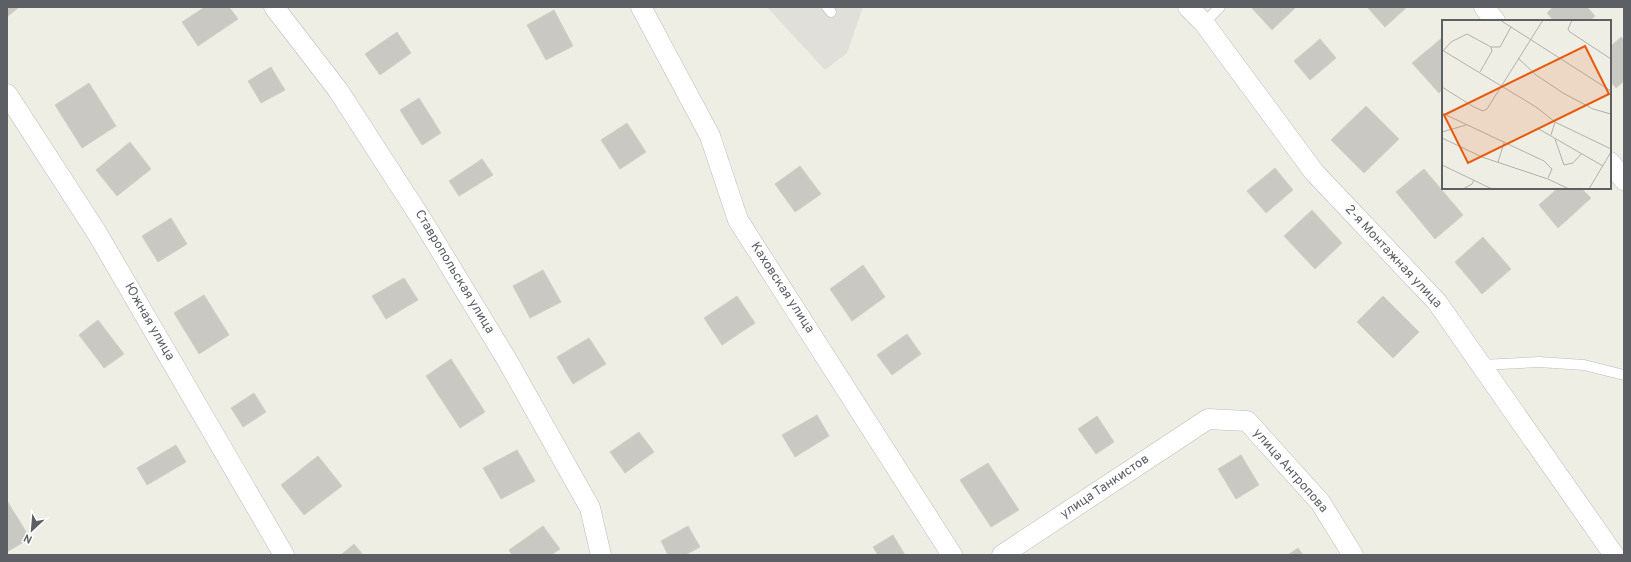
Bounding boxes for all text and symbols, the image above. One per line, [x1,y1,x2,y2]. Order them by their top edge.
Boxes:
inset map [1442,20,1611,189]
street label: 2-я Монтажная улица [1341,202,1445,312]
street label: Ставропольская улица [411,207,497,337]
street label: Каховская улица [747,240,817,336]
street label: Южная улица [120,280,178,364]
street label: улица Антропова [1249,426,1331,516]
street label: улица Танкистов [1058,451,1152,523]
north arrow [12,510,52,550]
text: N [21,530,35,546]

